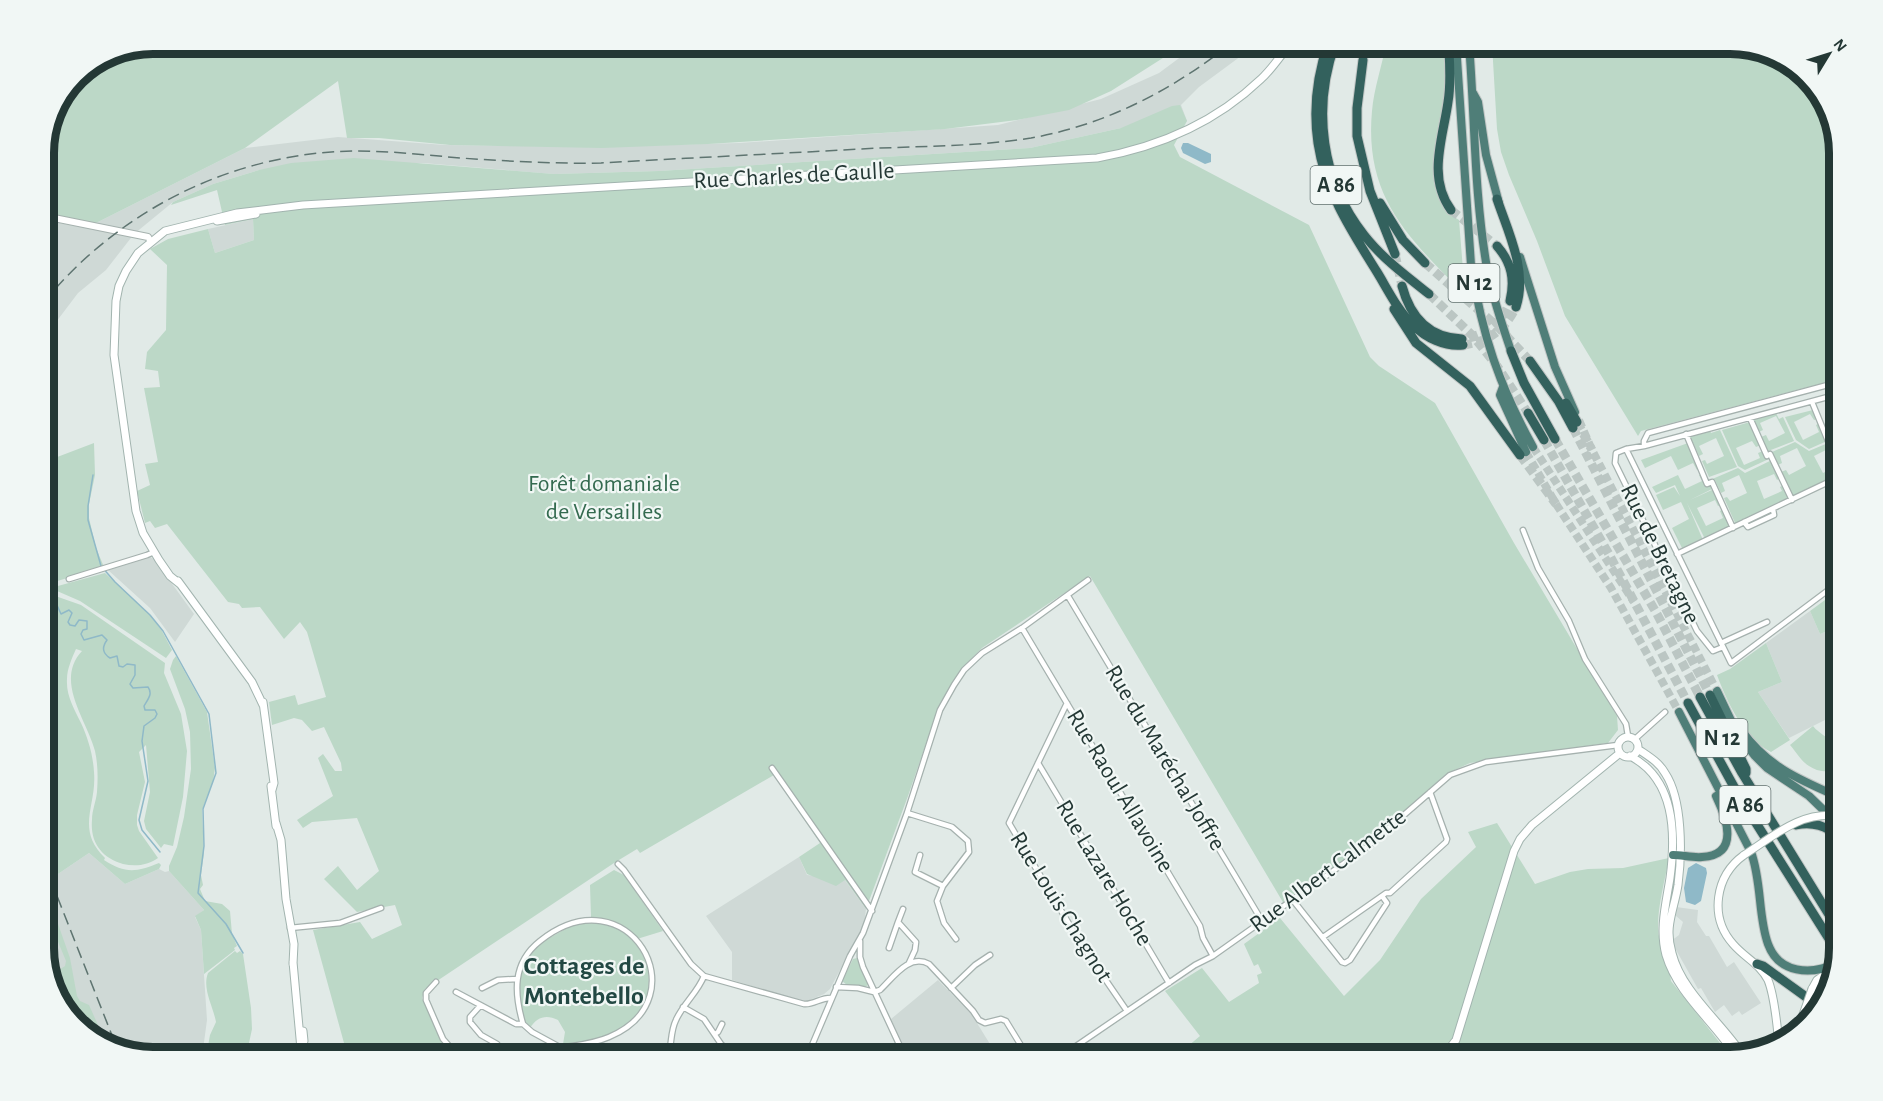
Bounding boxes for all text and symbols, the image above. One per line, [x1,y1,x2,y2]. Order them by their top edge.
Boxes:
north arrow [1799,24,1859,84]
text: N [1830,36,1850,55]
street label: Rue Charles de Gaulle [693,159,895,193]
road number: A 86 [1310,166,1362,204]
road number: N 12 [1448,264,1500,302]
park label: Forêt domaniale de Versailles [528,472,680,524]
street label: Rue de Bretagne [1616,480,1704,628]
street label: Rue du Maréchal Joffre [1100,661,1230,855]
street label: Rue Raoul Allavoine [1062,705,1178,877]
road number: N 12 [1696,719,1748,757]
road number: A 86 [1720,786,1770,824]
street label: Rue Lazare Hoche [1051,796,1157,950]
street label: Rue Albert Calmette [1246,805,1410,937]
street label: Rue Louis Chagnot [1005,828,1117,987]
district label: Cottages de Montebello [524,953,644,1009]

